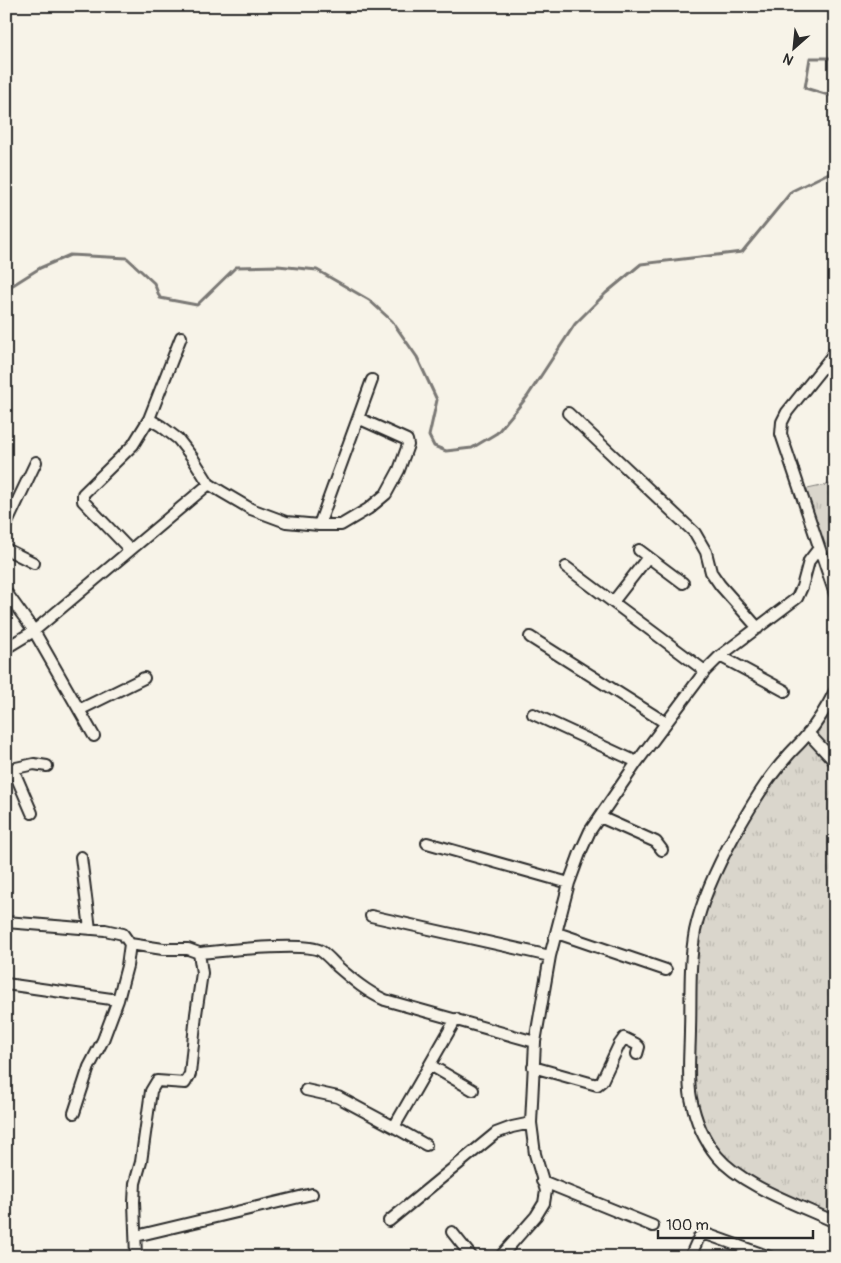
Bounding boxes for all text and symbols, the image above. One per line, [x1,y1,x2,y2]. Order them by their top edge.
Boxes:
north arrow [768,22,818,72]
text: N [780,49,796,69]
scale bar [658,1208,814,1240]
text: 100 m [666,1216,709,1235]

